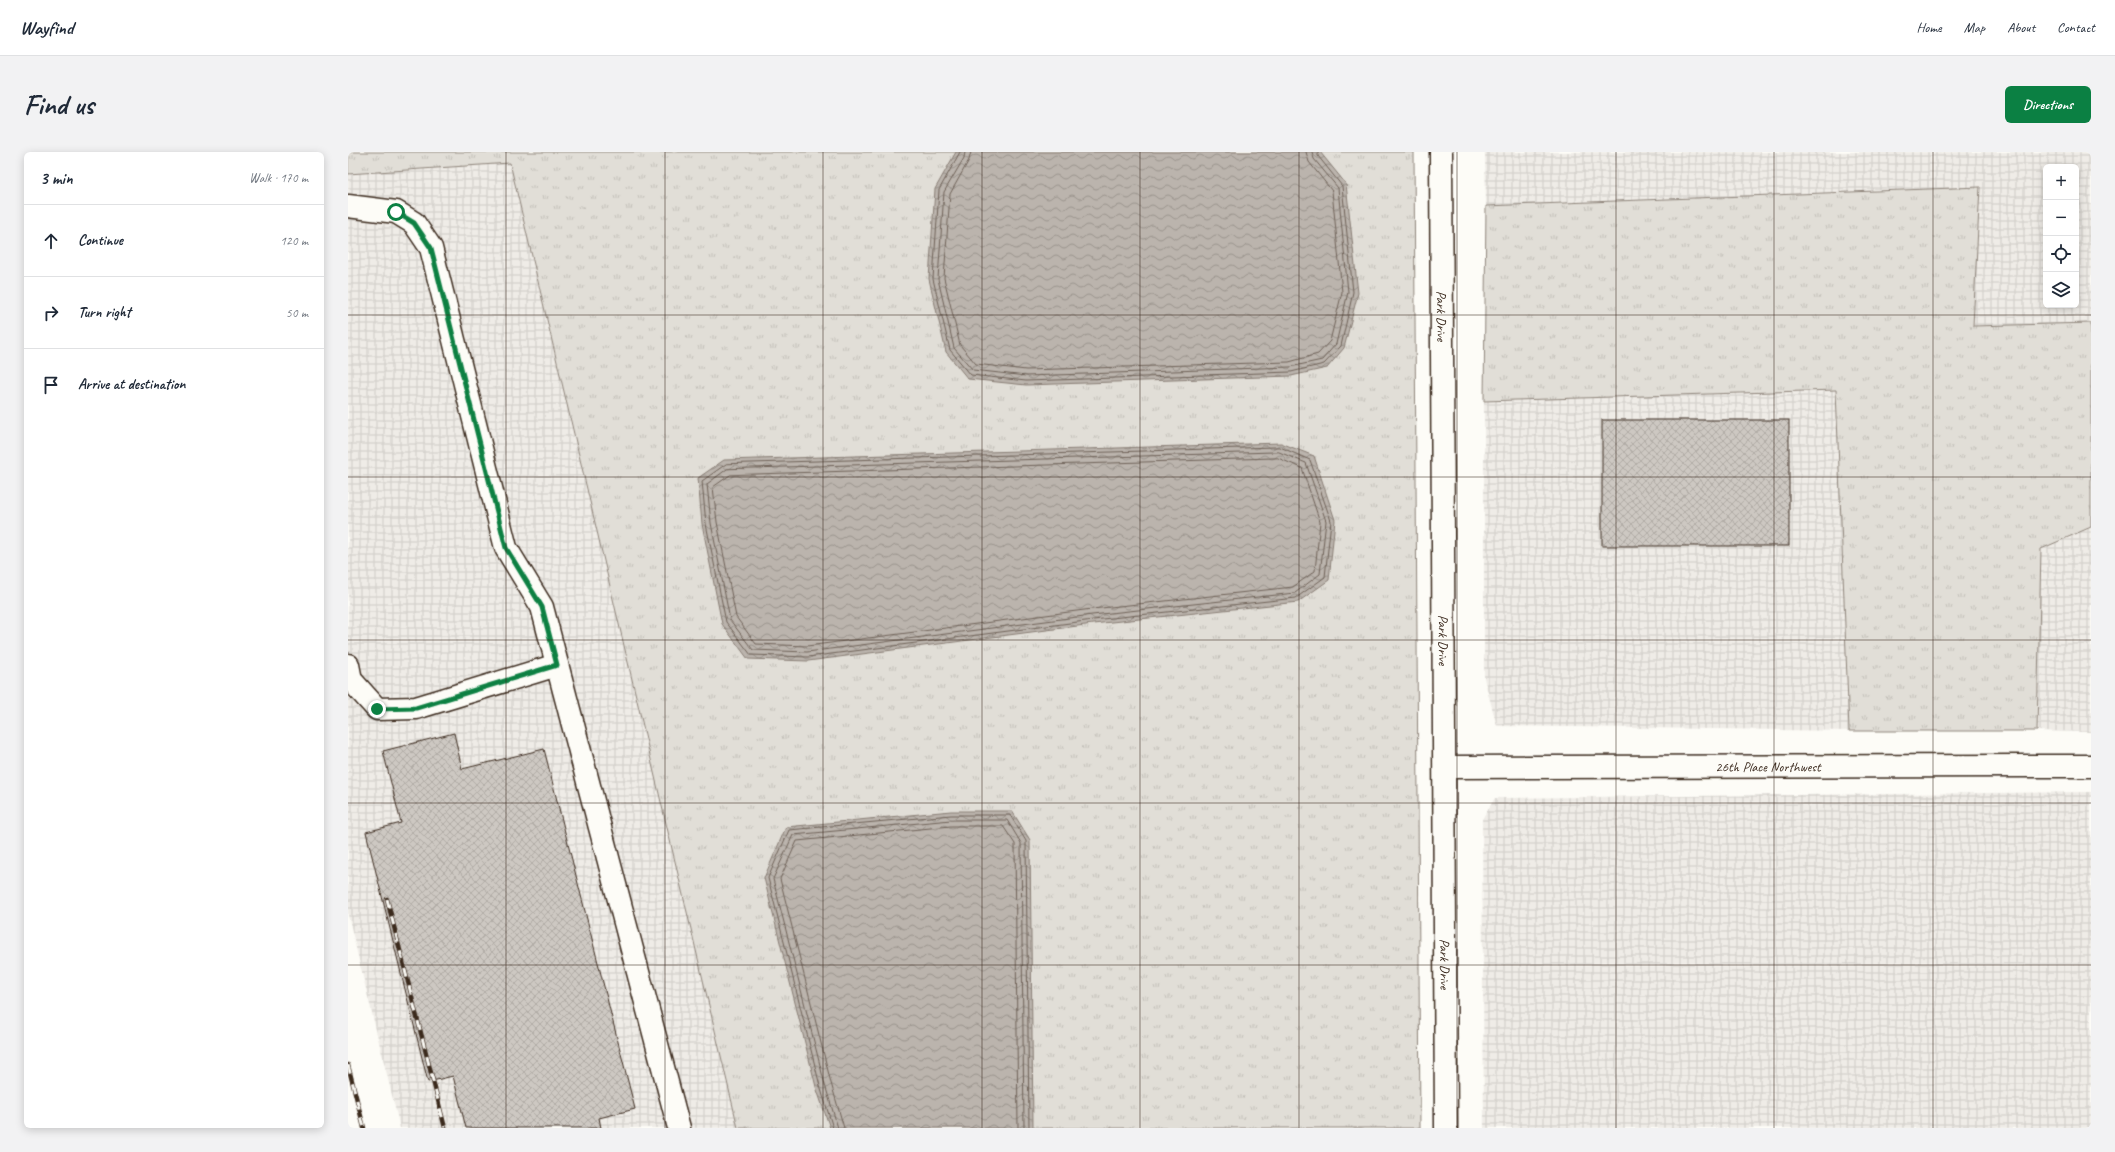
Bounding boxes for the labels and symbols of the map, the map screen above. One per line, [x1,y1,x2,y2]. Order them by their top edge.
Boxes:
route start [387,203,405,221]
street label: Park Drive [1433,291,1450,343]
street label: Park Drive [1435,615,1452,667]
route end [368,700,386,718]
street label: 26th Place Northwest [1715,758,1822,775]
street label: Park Drive [1437,939,1454,991]

